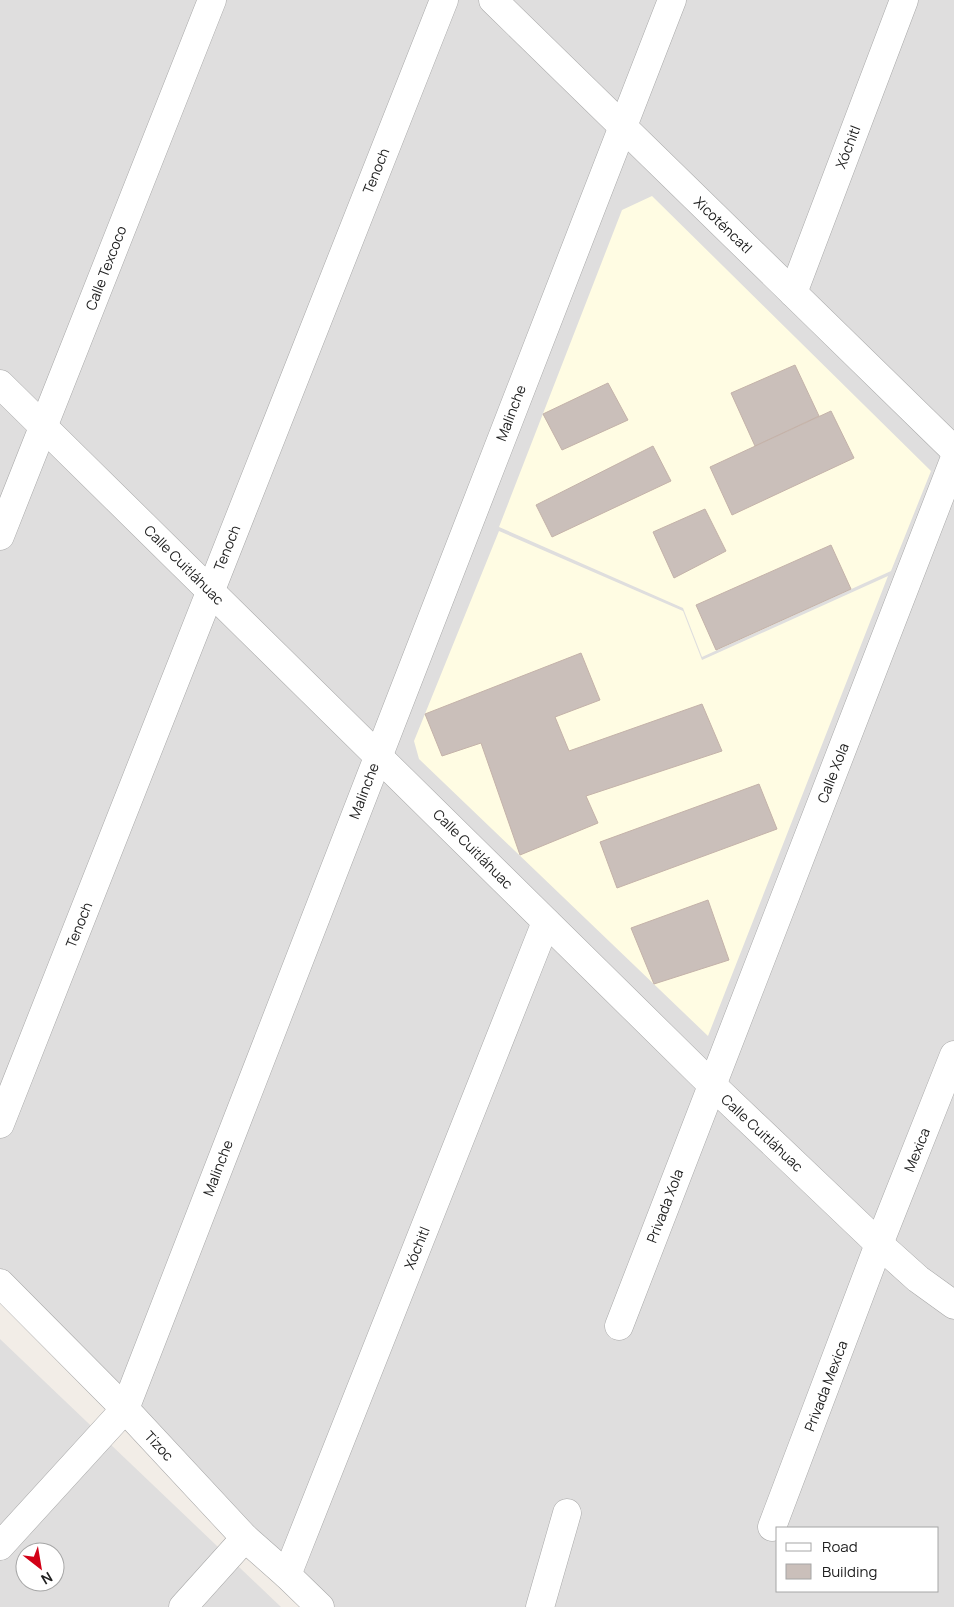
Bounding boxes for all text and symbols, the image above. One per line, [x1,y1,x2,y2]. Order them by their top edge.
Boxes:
street label: Xóchitl [831,123,864,171]
street label: Tenoch [358,145,393,197]
street label: Xicoténcatl [690,192,756,257]
street label: Calle Texcoco [81,223,130,313]
street label: Malinche [491,382,530,444]
street label: Calle Cuitláhuac [140,521,229,609]
street label: Tenoch [209,522,244,574]
street label: Calle Xola [812,740,853,806]
street label: Malinche [344,760,383,822]
street label: Calle Cuitláhuac [429,805,518,893]
street label: Tenoch [61,899,96,951]
street label: Calle Cuitláhuac [717,1090,808,1176]
street label: Mexica [899,1125,934,1175]
street label: Malinche [198,1137,237,1199]
street label: Privada Xola [642,1166,687,1245]
street label: Xóchitl [399,1224,434,1272]
street label: Privada Mexica [799,1338,852,1434]
street label: Tízoc [141,1427,178,1465]
legend [776,1527,939,1592]
text: Road [822,1536,858,1557]
north arrow [15,1542,65,1592]
text: Building [822,1561,877,1582]
text: N [38,1568,56,1589]

